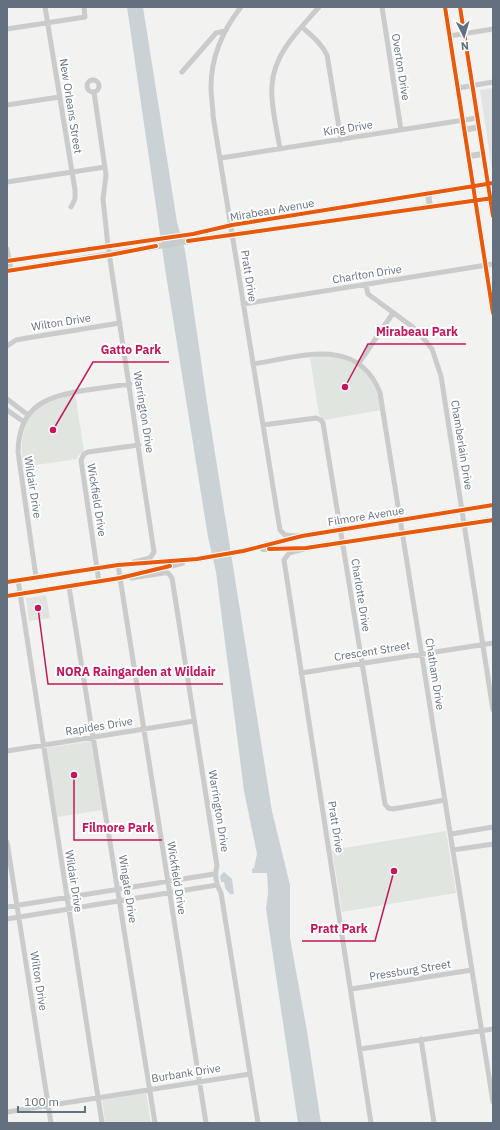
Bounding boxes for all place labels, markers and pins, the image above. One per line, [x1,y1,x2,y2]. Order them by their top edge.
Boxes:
callout: Mirabeau Park [368,320,466,344]
callout: Gatto Park [93,338,169,362]
callout: NORA Raingarden at Wildair [48,660,223,684]
callout: Filmore Park [74,816,162,840]
callout: Pratt Park [302,917,375,941]

